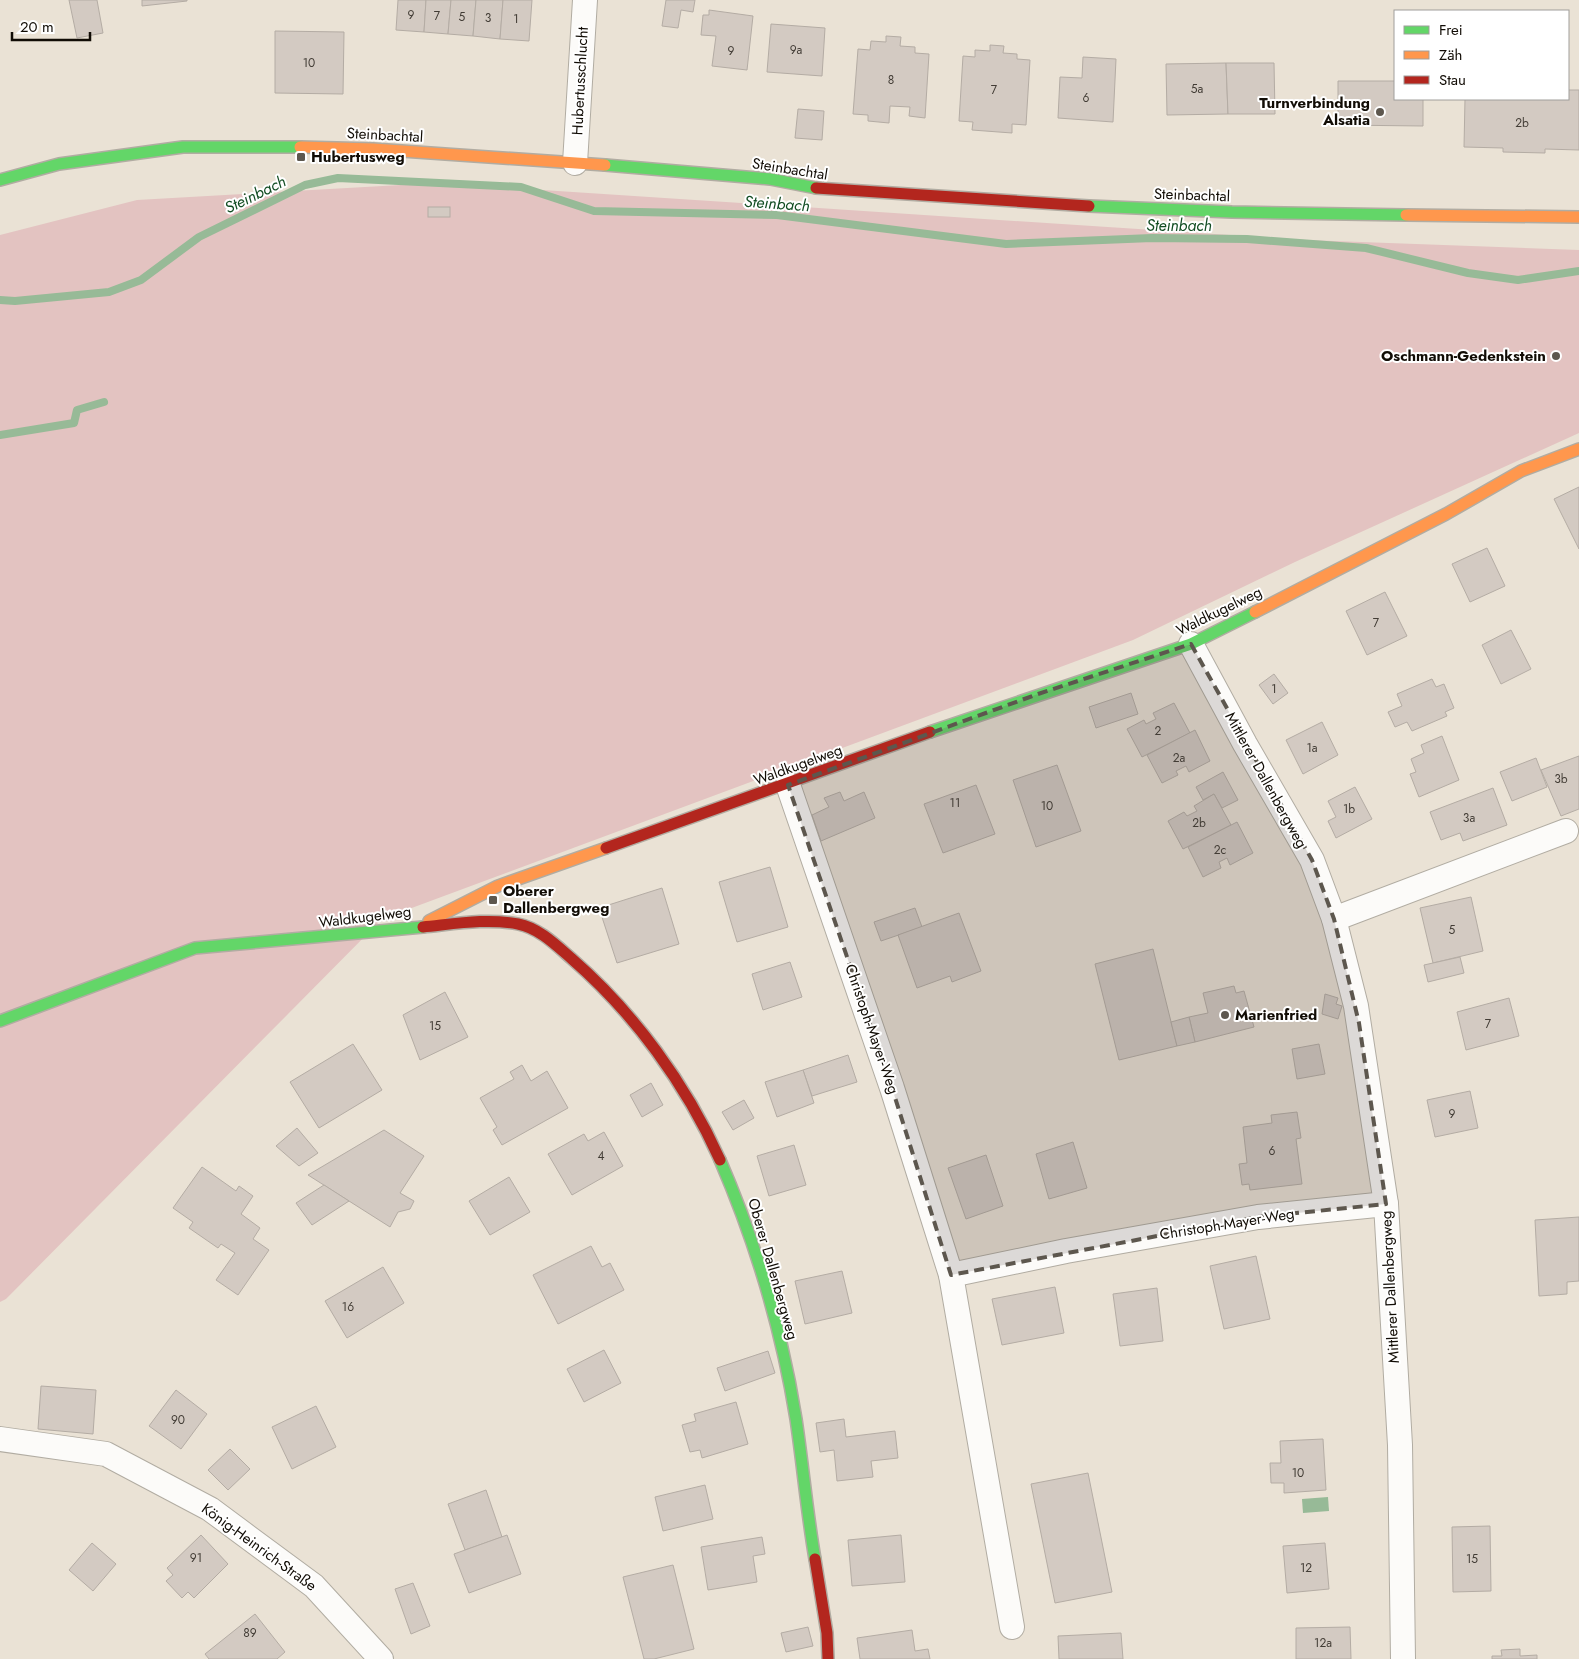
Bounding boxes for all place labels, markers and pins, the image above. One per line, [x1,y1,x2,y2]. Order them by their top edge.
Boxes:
place label: Turnverbindung Alsatia [1259,92,1370,131]
marker: Turnverbindung Alsatia [1374,106,1386,118]
place label: Hubertusweg [311,146,405,168]
marker: Hubertusweg [295,151,307,163]
place label: Oschmann-Gedenkstein [1381,345,1546,367]
marker: Oschmann-Gedenkstein [1550,350,1562,362]
place label: Oberer Dallenbergweg [503,880,609,919]
marker: Oberer Dallenbergweg [487,894,499,906]
place label: Marienfried [1235,1004,1317,1026]
marker: Marienfried [1219,1009,1231,1021]

